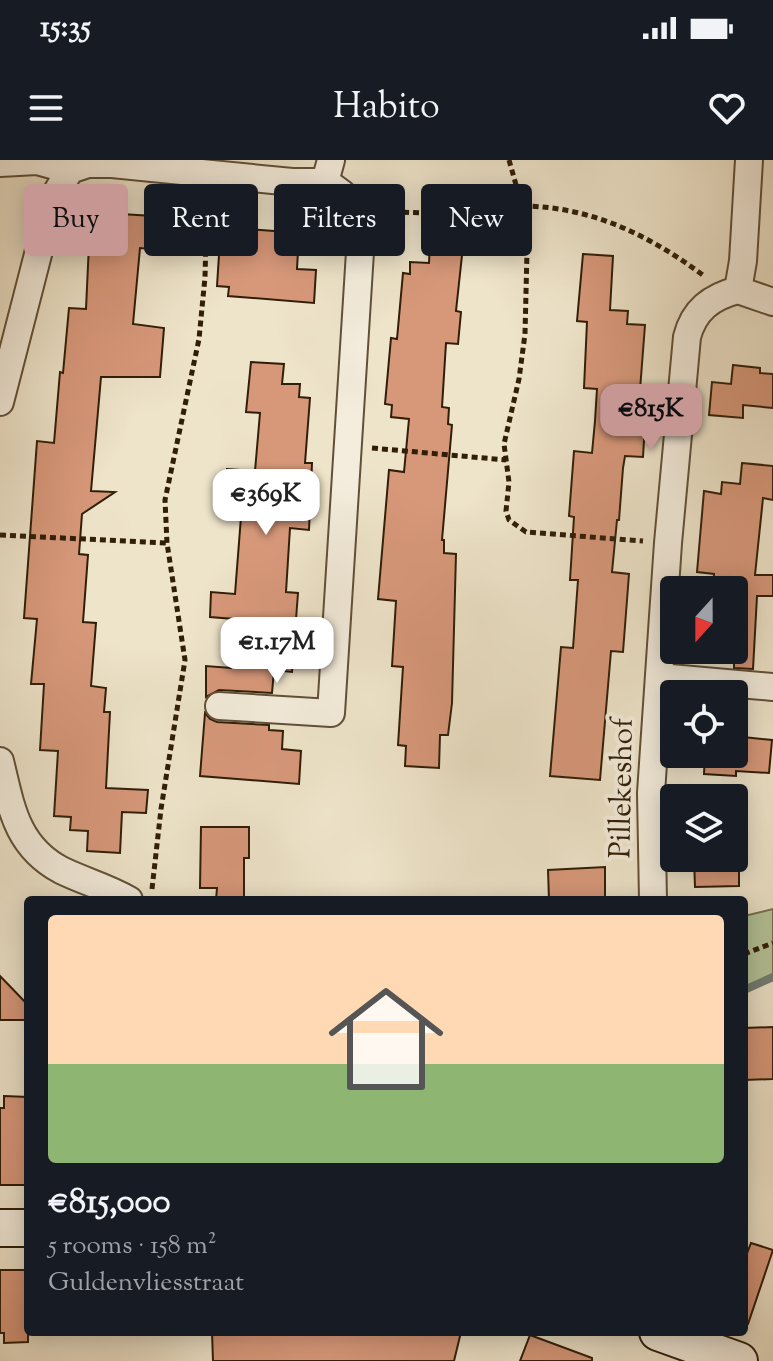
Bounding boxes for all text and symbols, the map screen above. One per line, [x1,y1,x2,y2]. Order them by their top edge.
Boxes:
text: 15:35 [40,7,91,50]
text: Habito [333,82,440,134]
icon: menu [24,86,68,130]
icon: heart [705,86,749,130]
chip: Buy [24,184,128,256]
chip: Rent [144,184,258,256]
chip: Filters [274,184,405,256]
chip: New [421,184,532,256]
pin: €815K [595,384,707,452]
text: €815K [618,391,684,428]
pin: €369K [210,469,322,537]
text: €369K [231,476,301,513]
north arrow [660,576,748,664]
map controls [660,576,748,872]
pin: €1.17M [212,617,342,685]
text: €1.17M [239,624,315,661]
button: locate [660,680,748,768]
street label: Pillekeshof [600,716,646,859]
button: layers [660,784,748,872]
icon: home [314,967,458,1111]
text: €815,000 [48,1179,171,1228]
text: 5 rooms · 158 m² [48,1228,217,1265]
text: Guldenvliesstraat [48,1265,244,1302]

